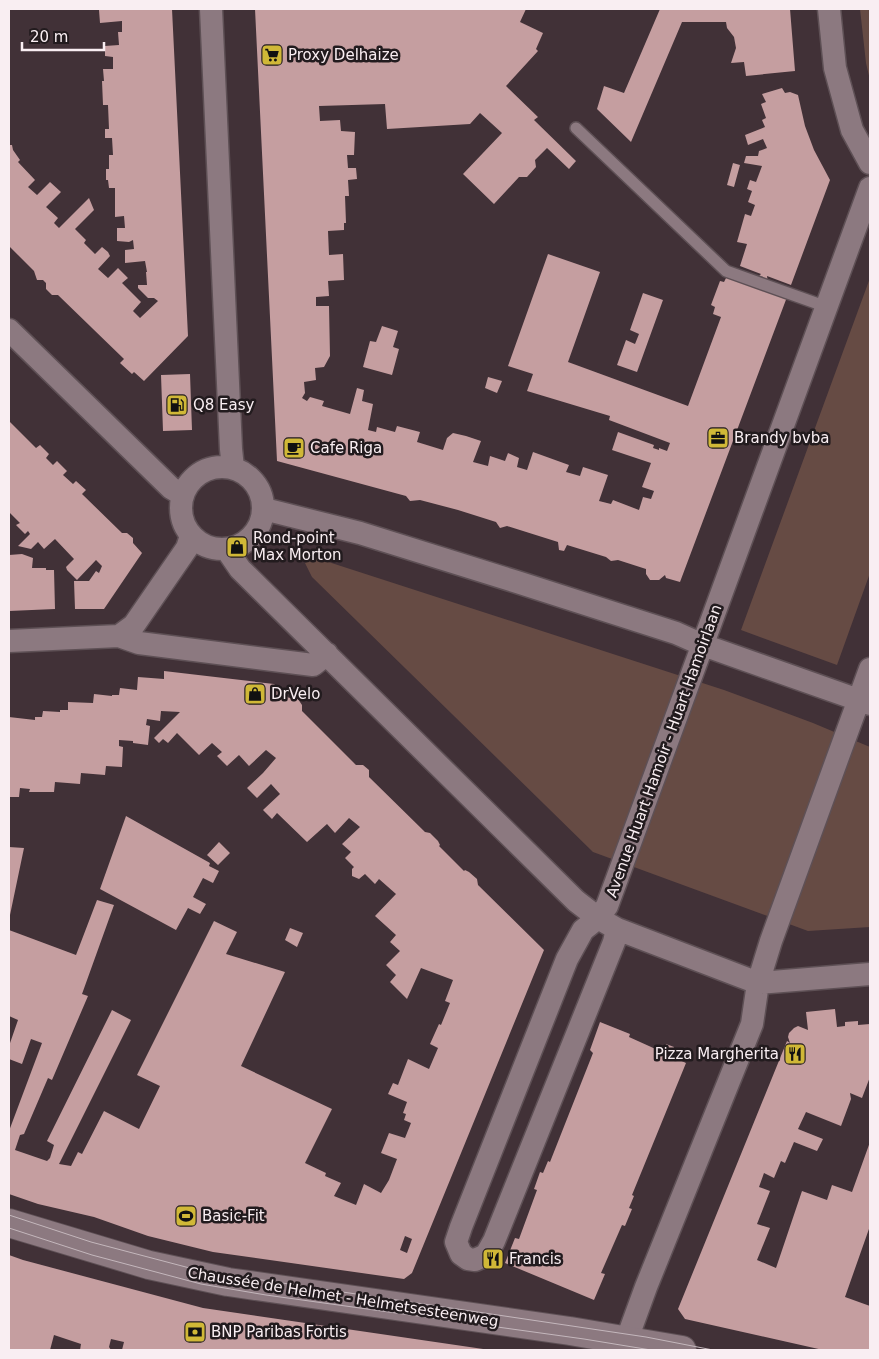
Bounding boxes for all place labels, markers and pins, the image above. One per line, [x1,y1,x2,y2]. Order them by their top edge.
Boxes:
supermarket icon: Proxy Delhaize [260,43,284,67]
place label: Proxy Delhaize [288,46,399,64]
fuel station icon: Q8 Easy [165,393,189,417]
place label: Q8 Easy [193,396,255,414]
office icon: Brandy bvba [706,426,730,450]
place label: Brandy bvba [734,429,829,447]
cafe icon: Cafe Riga [282,436,306,460]
place label: Cafe Riga [310,439,382,457]
place label: Rond-point Max Morton [253,529,342,564]
shop icon: Rond-point Max Morton [225,535,249,559]
shop icon: DrVelo [243,682,267,706]
place label: DrVelo [271,685,320,703]
restaurant icon: Pizza Margherita [783,1042,807,1066]
place label: Pizza Margherita [655,1045,779,1063]
sports icon: Basic-Fit [174,1204,198,1228]
place label: Basic-Fit [202,1207,265,1225]
restaurant icon: Francis [481,1247,505,1271]
place label: Francis [509,1250,562,1268]
bank icon: BNP Paribas Fortis [183,1320,207,1344]
place label: BNP Paribas Fortis [211,1323,347,1341]

